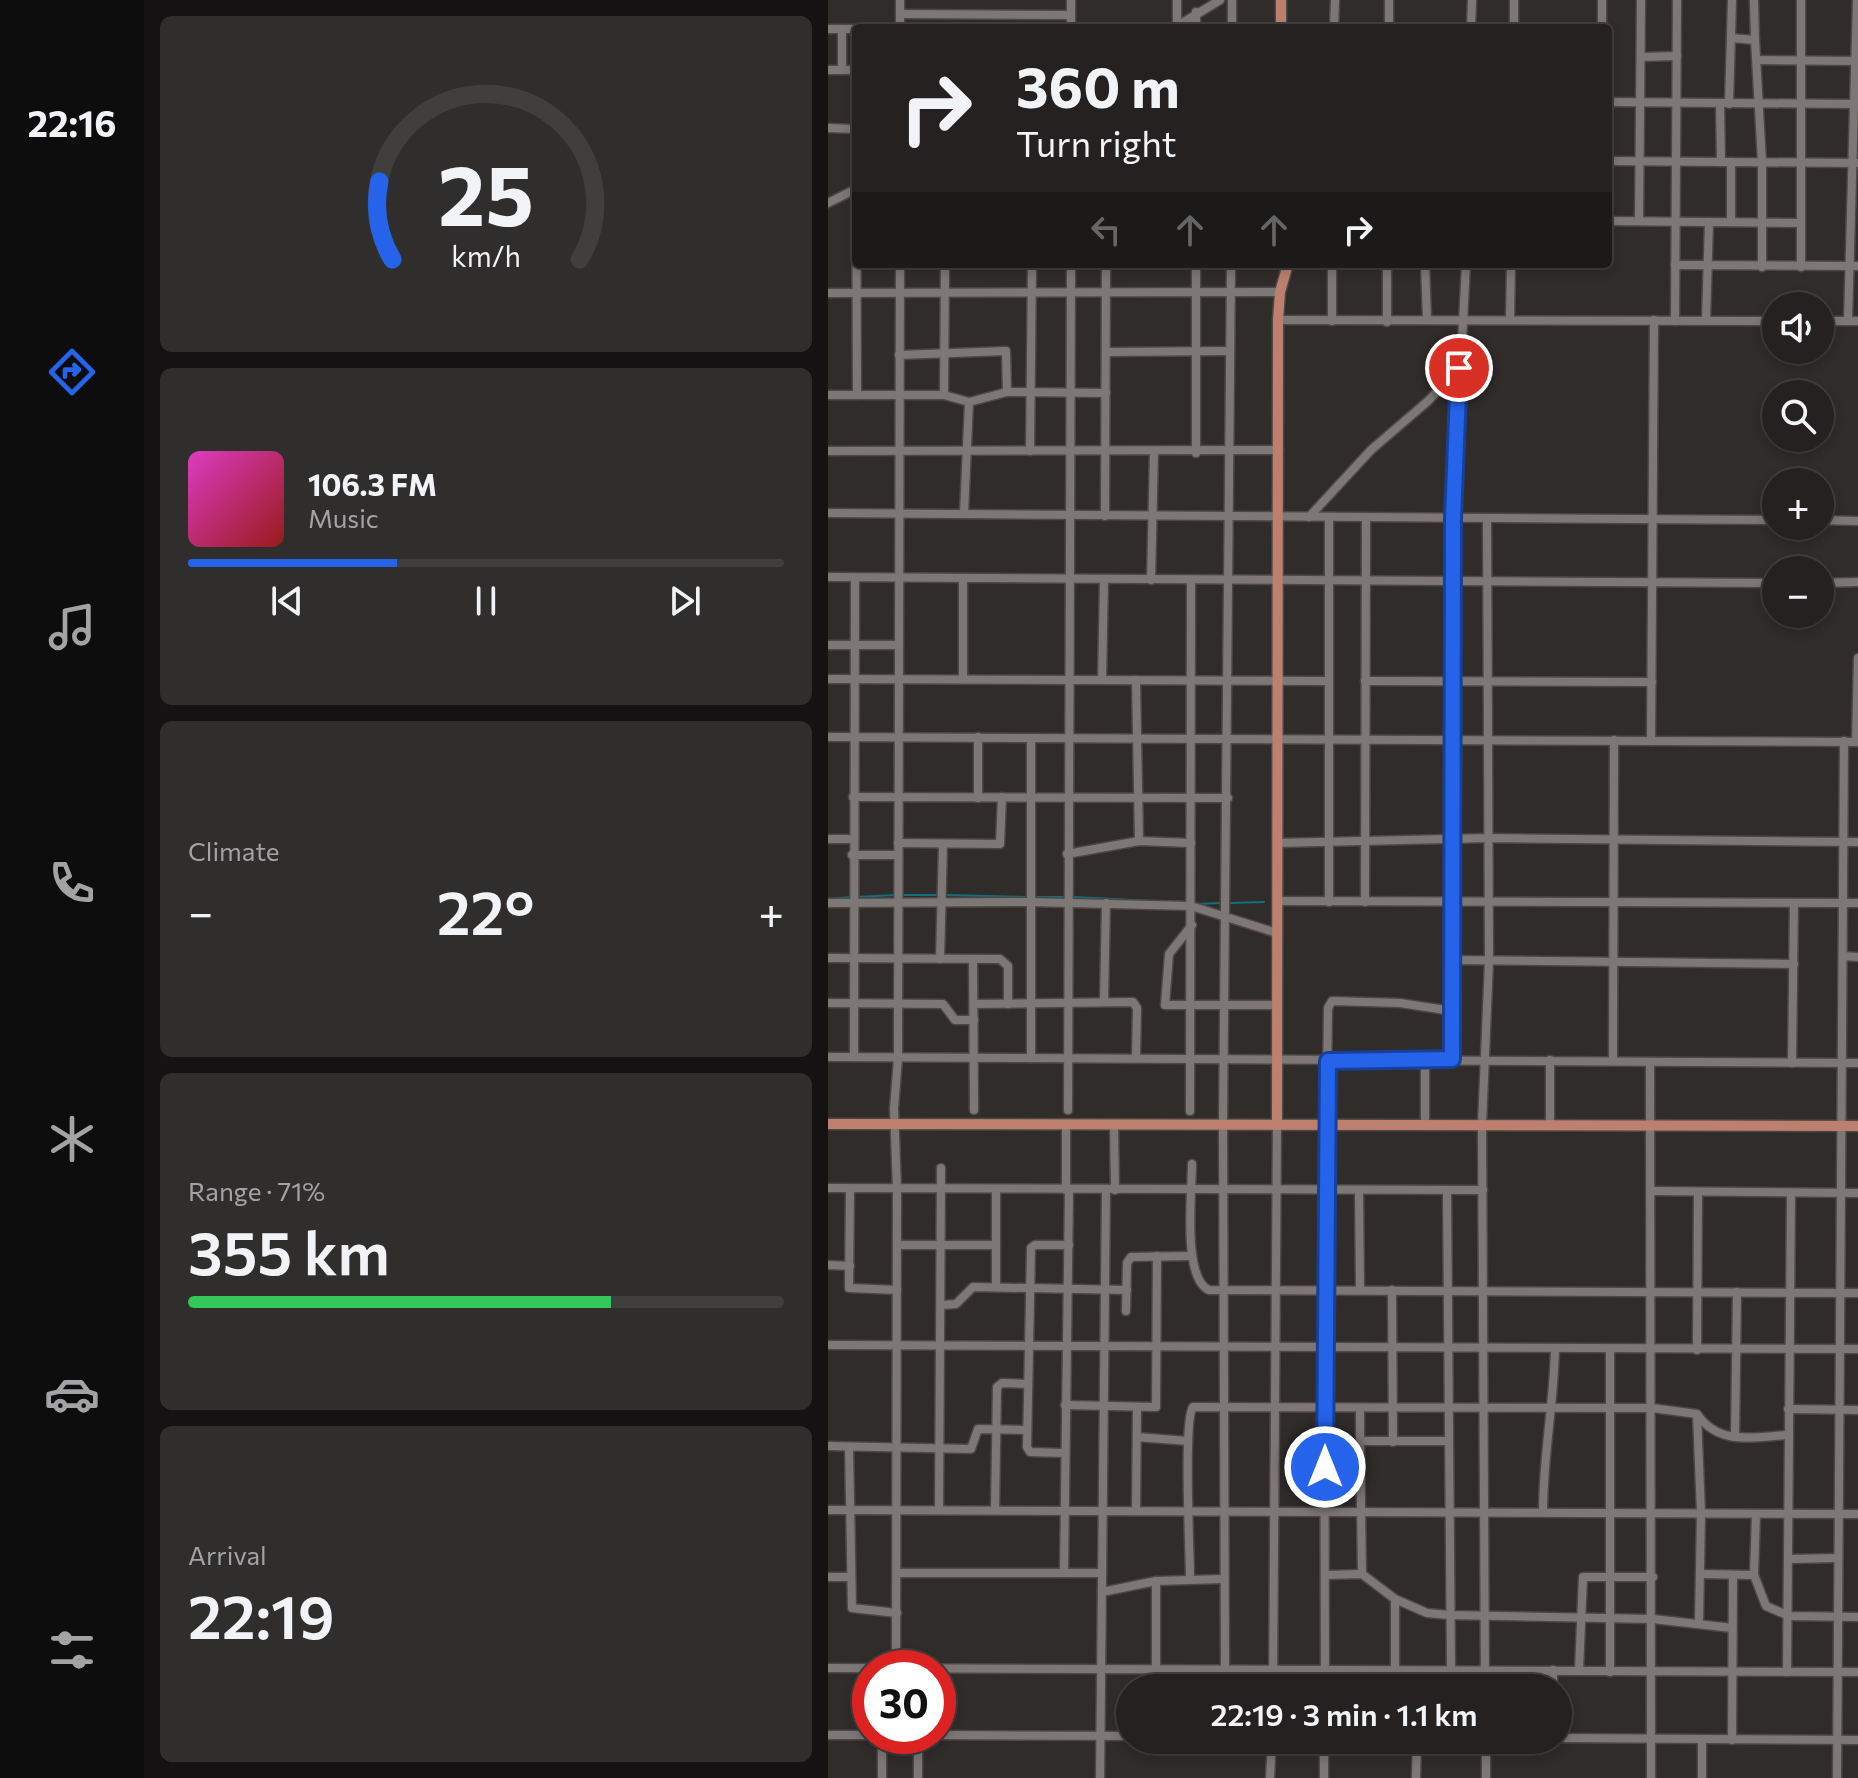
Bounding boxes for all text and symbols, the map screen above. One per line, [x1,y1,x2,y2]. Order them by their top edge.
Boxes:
text: 360 m [1016,51,1180,120]
icon: right [884,56,988,160]
text: 22:16 [28,100,117,144]
text: Turn right [1016,120,1177,164]
text: 25 [438,141,534,243]
icon: left [1084,208,1128,252]
icon: ahead [1168,208,1212,252]
icon: ahead [1252,208,1296,252]
icon: right [1336,208,1380,252]
text: km/h [451,238,521,273]
map controls [1762,292,1834,628]
button: sound [1762,292,1834,364]
pin [1425,334,1493,402]
icon: directions [44,344,100,400]
icon: arrive [1437,346,1481,390]
button: search [1762,380,1834,452]
text: 106.3 FM [308,465,437,502]
button: + [1762,468,1834,540]
text: Music [308,502,379,533]
button: − [1762,556,1834,628]
icon: previous [265,579,309,623]
icon: pause [464,579,508,623]
icon: next [663,579,707,623]
icon: music [44,599,100,655]
text: Climate [188,835,280,866]
icon: phone [44,855,100,911]
text: 22° [437,874,534,947]
text: − [188,884,213,938]
text: + [758,884,784,938]
icon: climate [44,1111,100,1167]
text: Range · 71% [188,1175,325,1206]
text: 355 km [188,1214,390,1287]
icon: car [44,1366,100,1422]
position arrow [1283,1425,1367,1509]
text: Arrival [188,1539,267,1570]
text: 22:19 [188,1578,334,1651]
icon: filters [44,1622,100,1678]
speed limit sign: 30 [852,1650,956,1754]
text: 22:19 · 3 min · 1.1 km [1210,1695,1478,1732]

